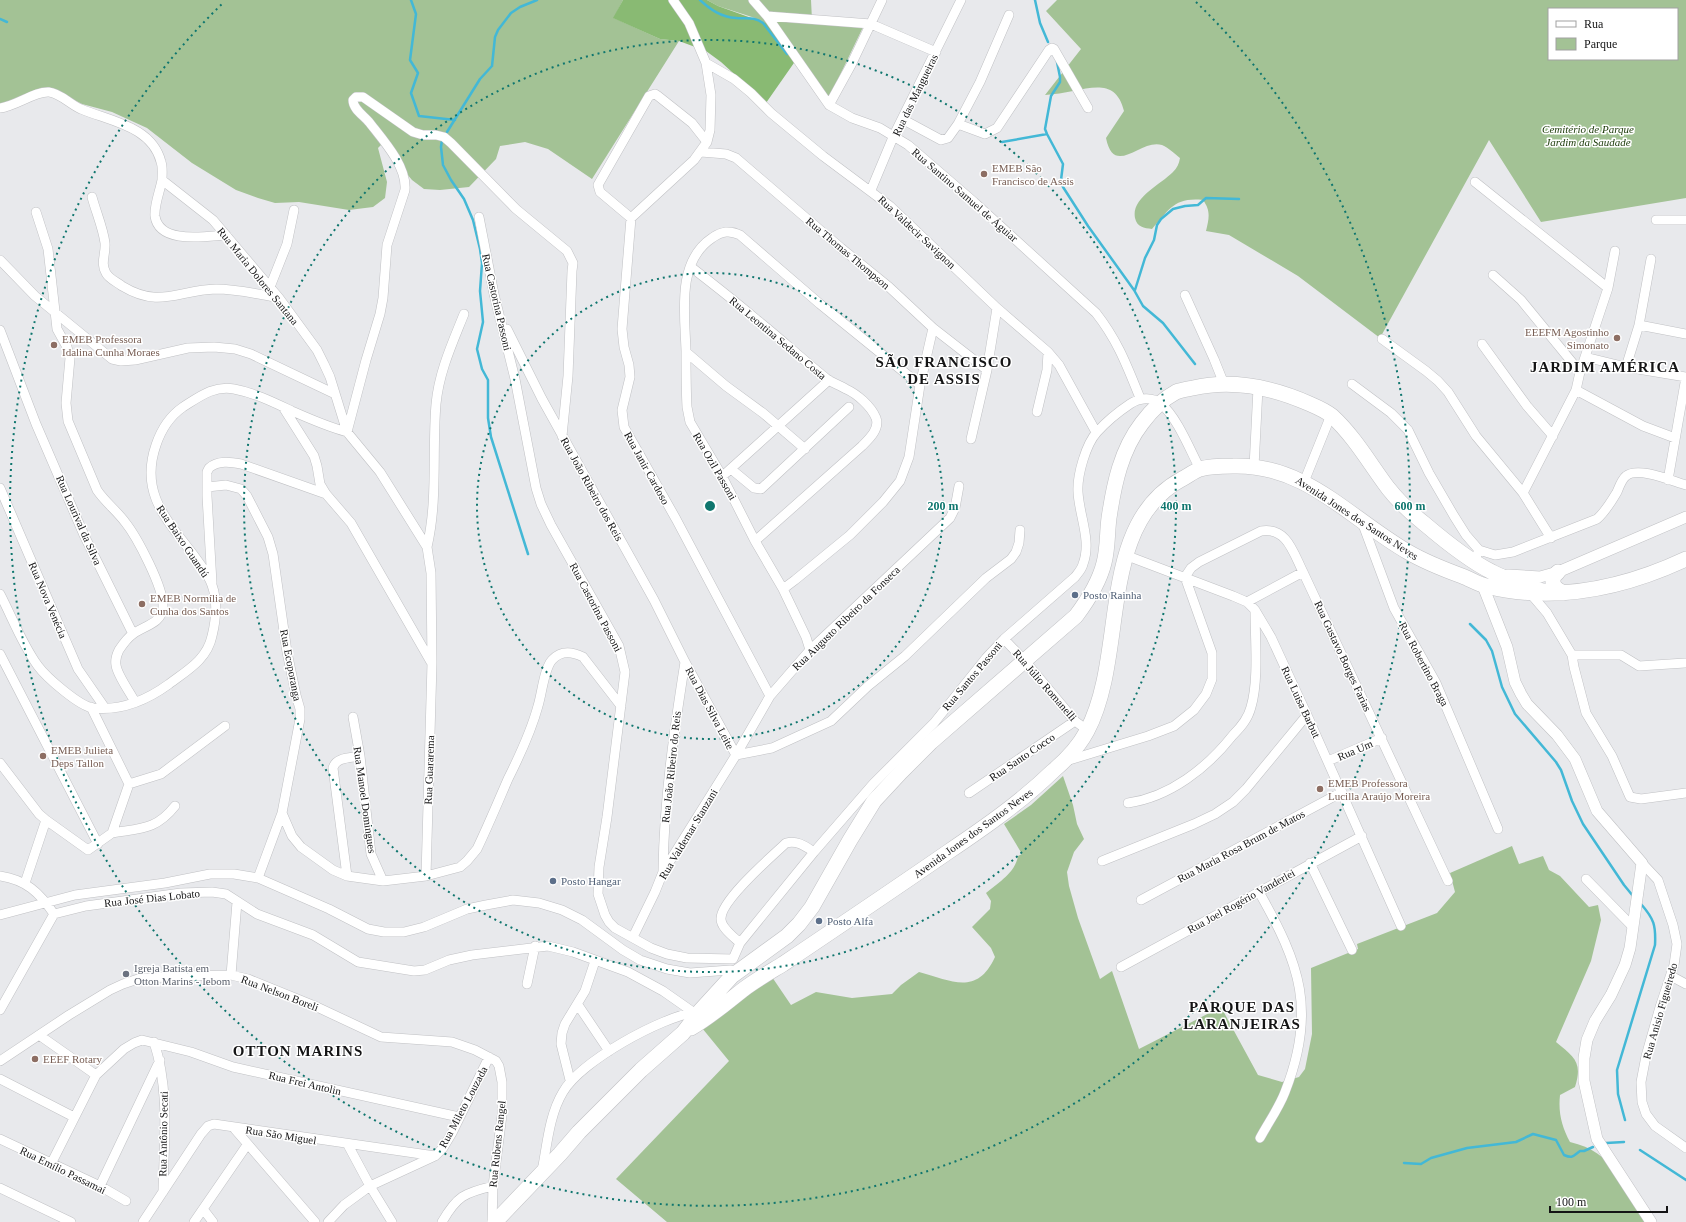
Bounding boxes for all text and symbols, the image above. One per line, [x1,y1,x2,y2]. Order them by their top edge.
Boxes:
legend [1548,8,1678,60]
text: Rua [1584,17,1604,31]
text: Parque [1584,37,1617,51]
street label: Rua das Mangueiras [890,52,940,138]
park label: Cemitério de Parque Jardim da Saudade [1542,123,1634,148]
street label: Rua Santino Samuel de Águiar [910,146,1021,244]
place label: EMEB São Francisco de Assis [992,162,1074,187]
marker: EMEB São Francisco de Assis [979,169,989,179]
street label: Rua Valdecir Savignon [876,193,958,271]
street label: Rua Thomas Thompson [804,215,893,292]
street label: Rua Maria Dolores Santana [215,225,301,327]
street label: Rua Castorina Passoni [480,252,514,352]
street label: Rua Leontina Sedano Costa [727,294,829,382]
place label: EEEFM Agostinho Simonato [1525,326,1609,351]
place label: EMEB Professora Idalina Cunha Moraes [62,333,160,358]
marker: EEEFM Agostinho Simonato [1612,333,1622,343]
marker: EMEB Professora Idalina Cunha Moraes [49,340,59,350]
district label: SÃO FRANCISCO DE ASSIS [876,353,1012,387]
district label: JARDIM AMÉRICA [1530,359,1680,375]
street label: Rua Janir Cardoso [622,430,672,507]
street label: Rua Ozil Passoni [691,430,739,502]
street label: Rua João Ribeiro dos Reis [558,435,626,543]
street label: Rua Lourival da Silva [54,473,104,567]
street label: Avenida Jones dos Santos Neves [1293,474,1421,562]
centre of rings [703,499,717,513]
text: 200 m [928,499,959,513]
text: 400 m [1161,499,1192,513]
text: 600 m [1395,499,1426,513]
street label: Rua Baixo Guandú [154,503,212,580]
street label: Rua Nova Venécia [27,560,70,640]
street label: Rua Castorina Passoni [567,560,625,654]
street label: Rua Augusto Ribeiro da Fonseca [790,563,902,673]
place label: Posto Rainha [1083,589,1141,601]
marker: Posto Rainha [1070,590,1080,600]
place label: EMEB Normília de Cunha dos Santos [150,592,236,617]
marker: EMEB Normília de Cunha dos Santos [137,599,147,609]
street label: Rua Gustavo Borges Farias [1312,599,1374,713]
street label: Rua Robertino Braga [1397,620,1451,708]
street label: Rua Ecoporanga [278,628,304,702]
street label: Rua Santos Passoni [940,639,1004,713]
street label: Rua Júlio Romanelli [1011,647,1079,723]
street label: Rua Luisa Barbut [1279,664,1323,740]
street label: Rua Dias Silva Leite [683,665,737,751]
street label: Rua João Ribeiro do Reis [659,710,683,824]
street label: Rua Santo Cocco [987,730,1057,783]
street label: Rua Guararema [422,735,436,805]
street label: Rua Um [1336,737,1375,763]
place label: EMEB Julieta Deps Tallon [51,744,113,769]
street label: Rua Manoel Domingues [352,746,378,854]
marker: EMEB Julieta Deps Tallon [38,751,48,761]
place label: EMEB Professora Lucilla Araújo Moreira [1328,777,1430,802]
marker: EMEB Professora Lucilla Araújo Moreira [1315,784,1325,794]
street label: Avenida Jones dos Santos Neves [911,786,1035,880]
street label: Rua Valdemar Stanzani [656,787,720,881]
street label: Rua Maria Rosa Brum de Matos [1175,807,1307,885]
street label: Rua Joel Rogério Vanderlei [1185,866,1297,936]
place label: Posto Hangar [561,875,621,887]
marker: Posto Hangar [548,876,558,886]
street label: Rua José Dias Lobato [104,887,201,909]
place label: Posto Alfa [827,915,873,927]
marker: Posto Alfa [814,916,824,926]
street label: Rua Anisio Figueiredo [1641,961,1680,1061]
place label: Igreja Batista em Otton Marins - Iebom [134,962,231,987]
marker: Igreja Batista em Otton Marins - Iebom [121,969,131,979]
street label: Rua Nelson Boreli [240,973,320,1013]
district label: PARQUE DAS LARANJEIRAS [1183,999,1301,1032]
district label: OTTON MARINS [233,1043,363,1059]
place label: EEEF Rotary [43,1053,102,1065]
marker: EEEF Rotary [30,1054,40,1064]
street label: Rua Mileto Louzada [436,1064,490,1150]
street label: Rua Frei Antolin [268,1069,343,1097]
street label: Rua Antônio Secati [156,1091,170,1177]
street label: Rua Rubens Rangel [486,1100,508,1188]
street label: Rua São Miguel [245,1123,317,1147]
street label: Rua Emílio Passamai [18,1144,108,1196]
scale bar [1550,1188,1667,1214]
text: 100 m [1556,1195,1587,1209]

